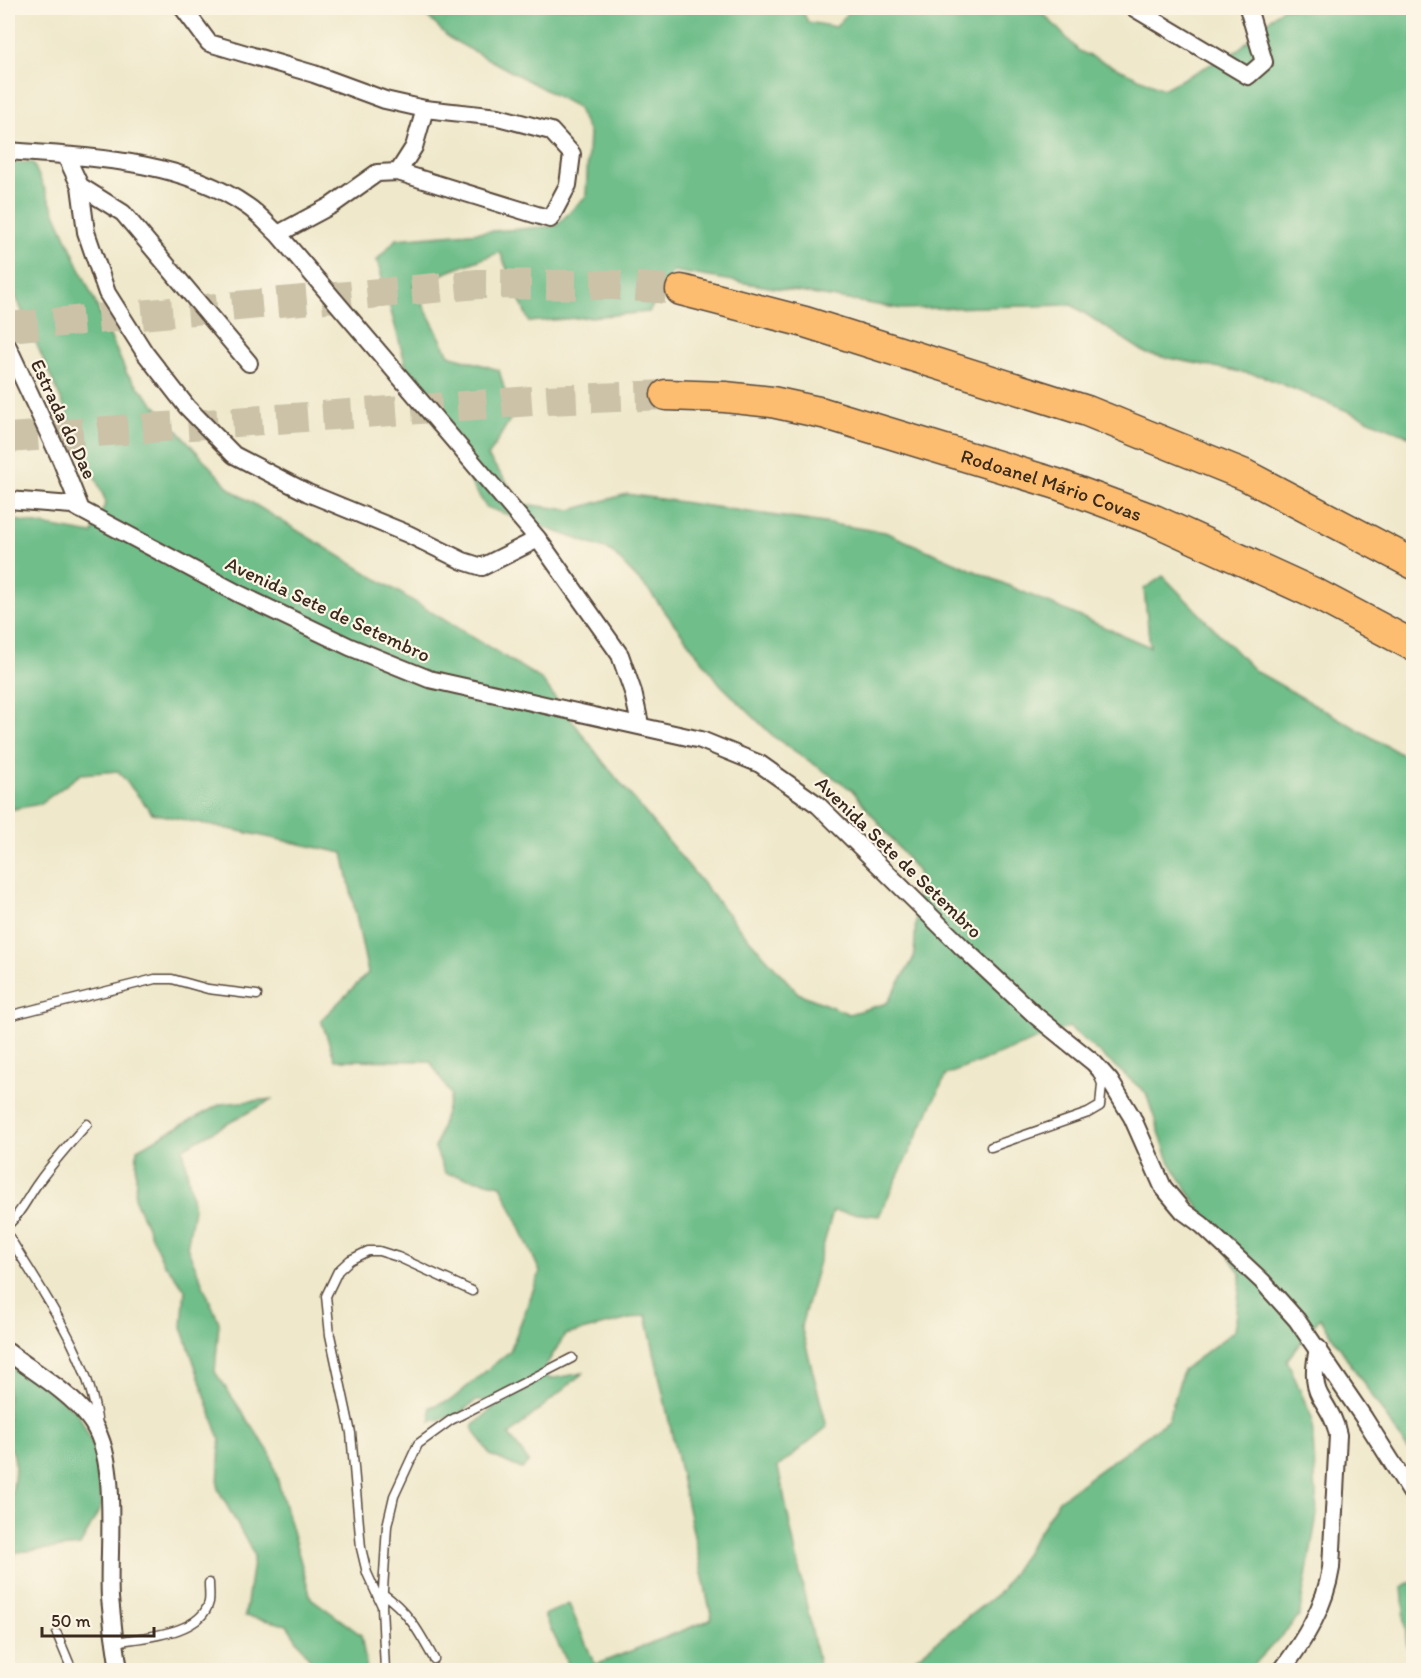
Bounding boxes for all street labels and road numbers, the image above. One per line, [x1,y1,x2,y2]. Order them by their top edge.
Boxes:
street label: Estrada do Dae [26,355,102,483]
street label: Rodoanel Mário Covas [958,444,1145,526]
street label: Avenida Sete de Setembro [222,551,434,667]
street label: Avenida Sete de Setembro [810,771,988,943]

